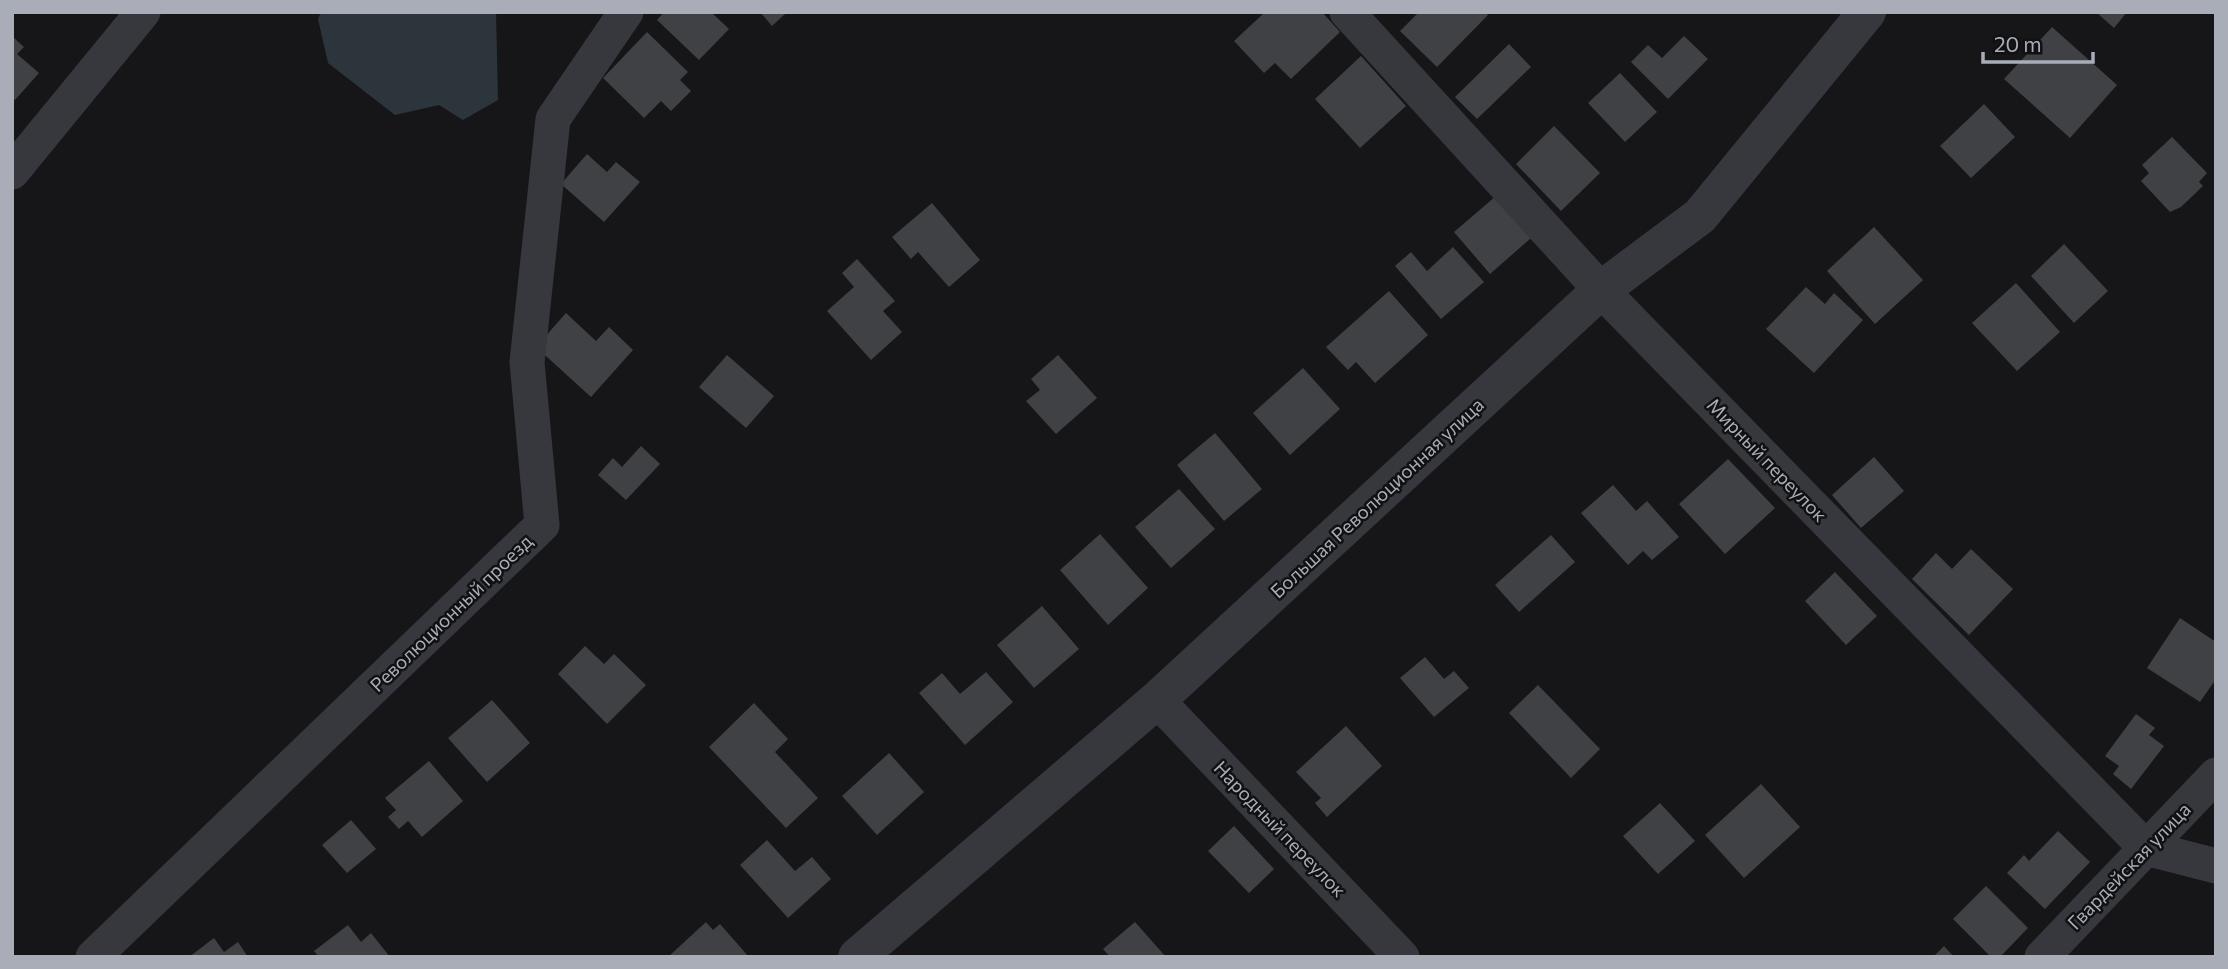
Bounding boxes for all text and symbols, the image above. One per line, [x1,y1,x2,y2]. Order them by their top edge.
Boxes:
scale bar [1983,21,2093,65]
text: 20 m [1994,31,2042,56]
street label: Большая Революционная улица [1265,393,1488,603]
street label: Мирный переулок [1703,393,1832,526]
street label: Революционный проезд [365,529,536,696]
street label: Народный переулок [1210,756,1351,901]
street label: Гвардейская улица [2062,798,2195,934]

